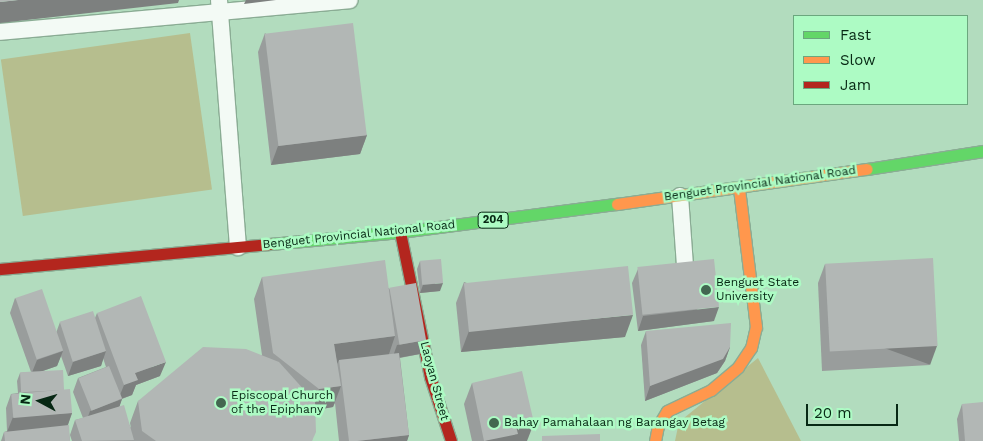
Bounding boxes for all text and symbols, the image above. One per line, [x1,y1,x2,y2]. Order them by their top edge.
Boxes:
legend [793,15,968,105]
text: Fast [840,26,871,44]
text: Slow [840,51,876,69]
text: Jam [840,76,871,94]
street label: Benguet Provincial National Road [663,163,857,205]
road number: 204 [477,212,509,228]
street label: Benguet Provincial National Road [262,218,456,252]
place label: Benguet State University [716,276,799,304]
marker: Benguet State University [700,284,712,296]
street label: Laoyan Street [417,340,451,422]
north arrow [15,376,65,426]
place label: Episcopal Church of the Epiphany [231,389,334,417]
text: N [17,393,34,405]
scale bar [808,394,900,426]
marker: Episcopal Church of the Epiphany [215,397,227,409]
text: 20 m [814,404,852,422]
place label: Bahay Pamahalaan ng Barangay Betag [504,416,725,430]
marker: Bahay Pamahalaan ng Barangay Betag [488,417,500,429]

